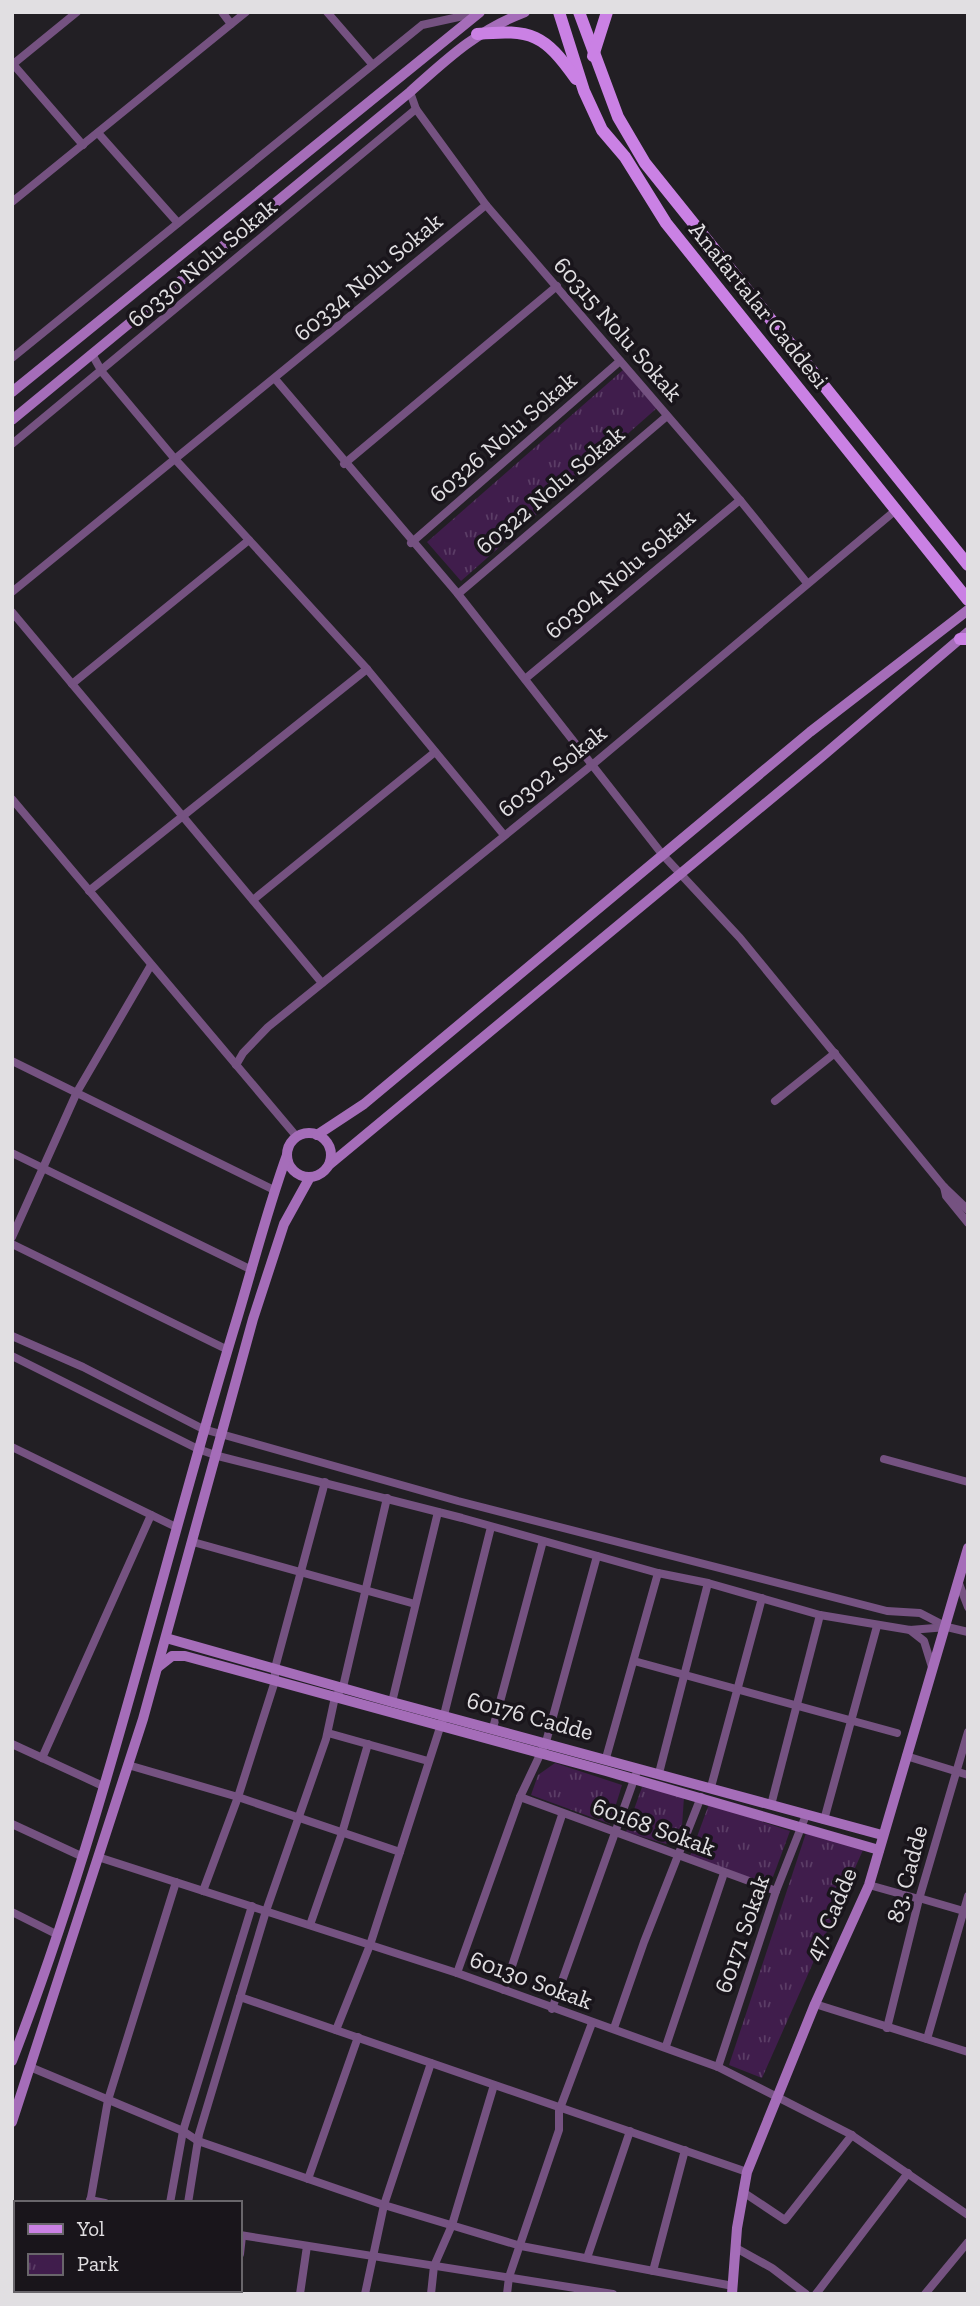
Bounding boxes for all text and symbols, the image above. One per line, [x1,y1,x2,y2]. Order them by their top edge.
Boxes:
street label: 60330 Nolu Sokak [121,191,283,333]
street label: 60334 Nolu Sokak [288,206,448,347]
street label: Anafartalar Caddesi [683,216,836,394]
street label: 60315 Nolu Sokak [548,251,689,407]
street label: 60326 Nolu Sokak [423,365,582,508]
street label: 60322 Nolu Sokak [470,419,630,560]
street label: 60304 Nolu Sokak [539,502,701,645]
street label: 60302 Sokak [491,718,612,823]
street label: 60176 Cadde [464,1685,596,1746]
street label: 60168 Sokak [589,1791,720,1862]
street label: 83. Cadde [880,1822,933,1926]
street label: 47. Cadde [798,1863,863,1965]
street label: 60171 Sokak [708,1870,775,1997]
street label: 60130 Sokak [466,1944,597,2015]
legend [14,2201,242,2292]
text: Yol [76,2216,105,2241]
text: Park [77,2251,119,2276]

